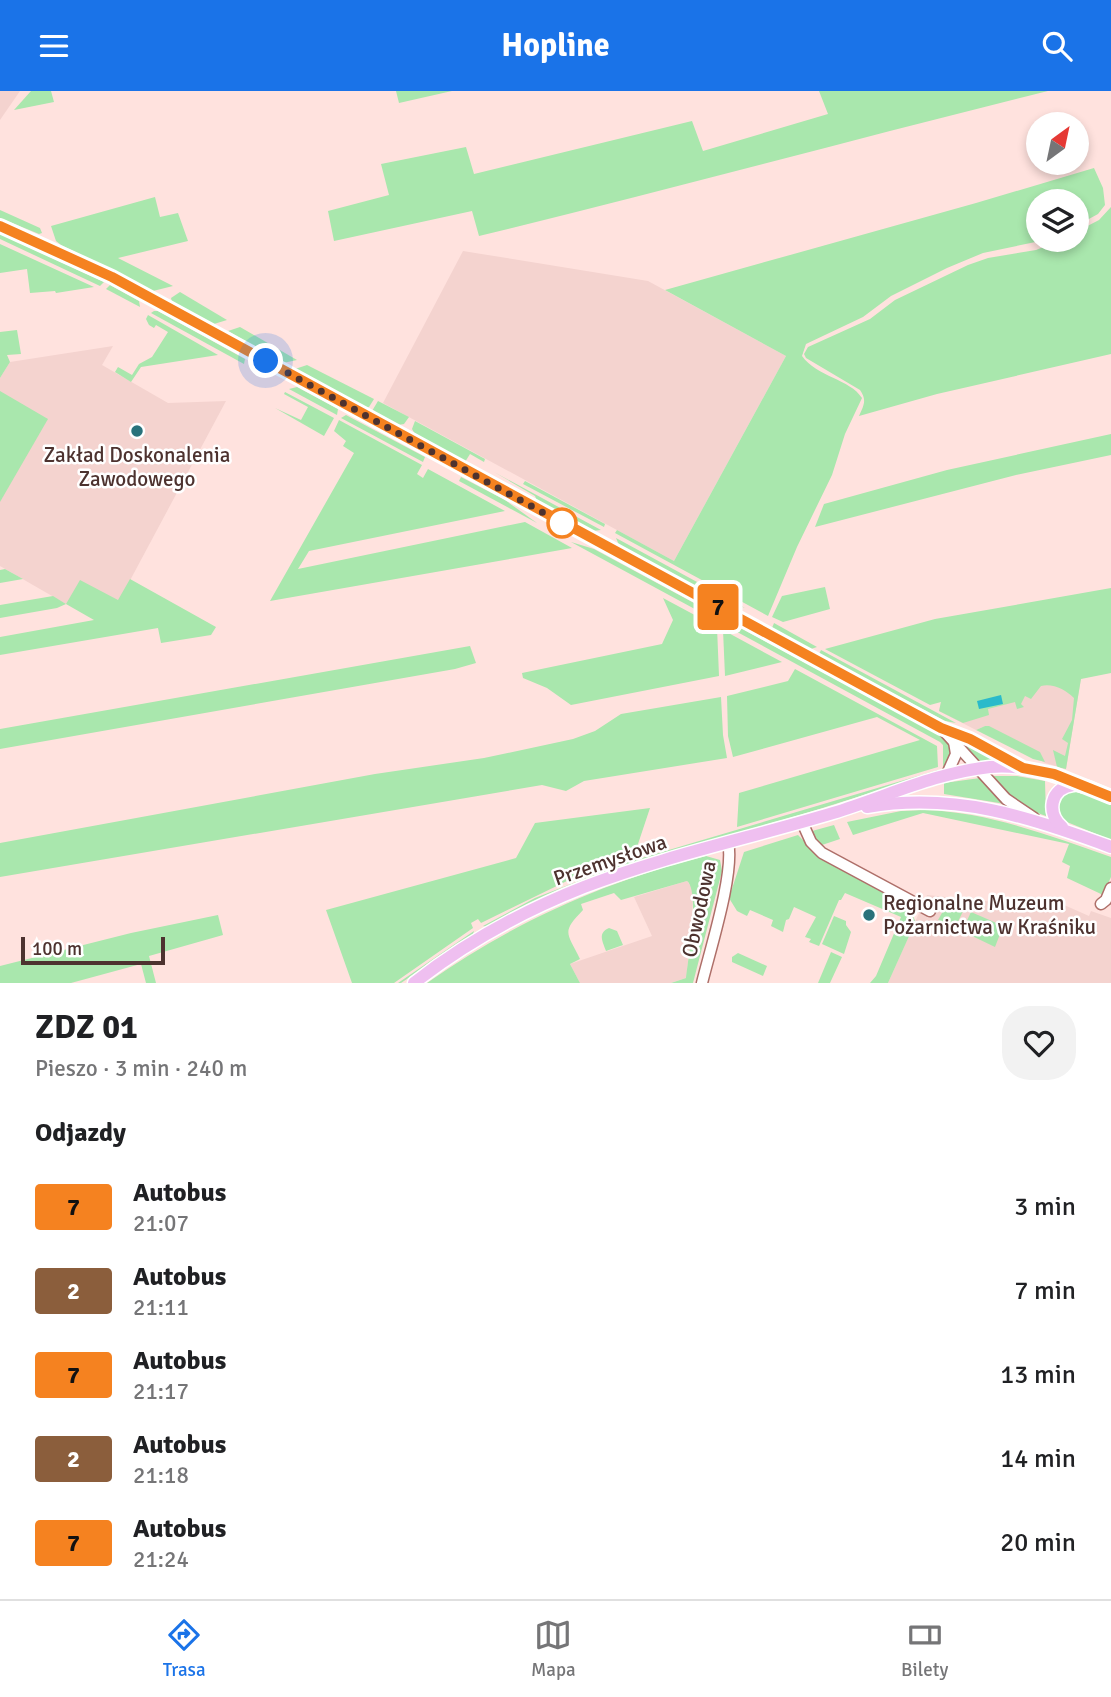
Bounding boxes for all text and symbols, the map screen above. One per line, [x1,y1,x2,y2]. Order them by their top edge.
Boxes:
text: Hopline [501,26,610,65]
icon: menu [35,27,73,65]
icon: search [1038,27,1076,65]
north arrow [1026,112,1088,175]
map controls [1026,112,1089,252]
button: layers [1026,189,1089,252]
your location [248,343,283,378]
marker: Zakład Doskonalenia Zawodowego [129,423,145,439]
place label: Zakład Doskonalenia Zawodowego [44,442,230,492]
unlabelled marker [547,508,577,538]
line badge: 7 [695,584,741,630]
text: 7 [712,592,724,622]
street label: Przemysłowa [550,829,670,891]
street label: Obwodowa [676,858,722,960]
place label: Regionalne Muzeum Pożarnictwa w Kraśniku [883,890,1096,940]
marker: Regionalne Muzeum Pożarnictwa w Kraśniku [861,907,877,923]
scale bar [21,934,164,966]
text: 100 m [32,937,82,961]
button: heart [1002,1006,1076,1080]
text: ZDZ 01 [35,1007,138,1048]
text: Pieszo · 3 min · 240 m [35,1054,247,1083]
text: Odjazdy [35,1117,126,1149]
text: Autobus [133,1177,226,1209]
text: 3 min [1014,1191,1076,1223]
text: 7 [67,1192,80,1222]
text: 21:07 [133,1209,189,1238]
text: Autobus [133,1261,226,1293]
text: 7 min [1014,1275,1076,1307]
text: 2 [67,1276,80,1306]
text: 21:11 [133,1293,189,1322]
text: Autobus [133,1345,226,1377]
text: 13 min [1000,1359,1076,1391]
text: 7 [67,1360,80,1390]
text: 21:17 [133,1377,189,1406]
text: Autobus [133,1429,226,1461]
text: 14 min [1000,1443,1076,1475]
text: 2 [67,1444,80,1474]
text: 21:18 [133,1461,189,1490]
text: Autobus [133,1513,226,1545]
text: 20 min [1000,1527,1076,1559]
text: 7 [67,1528,80,1558]
text: 21:24 [133,1545,189,1574]
tab: Trasa [163,1616,206,1682]
tab: Mapa [531,1616,576,1682]
tab: Bilety [901,1616,948,1682]

